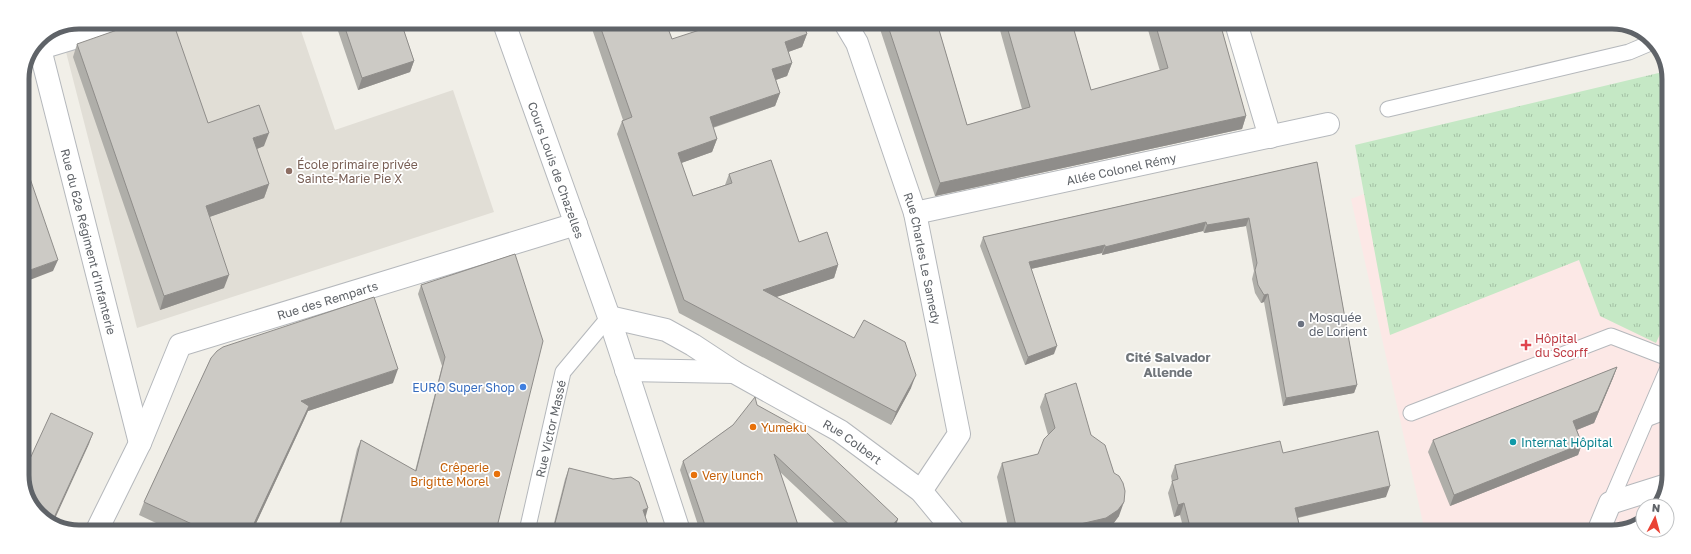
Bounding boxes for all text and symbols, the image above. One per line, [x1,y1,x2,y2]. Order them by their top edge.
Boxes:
street label: Cours Louis de Chazelles [525,99,588,240]
street label: Rue du 62e Régiment d'Infanterie [58,147,120,336]
street label: Allée Colonel Rémy [1065,149,1178,188]
place label: École primaire privée Sainte-Marie Pie X [297,157,418,186]
marker: École primaire privée Sainte-Marie Pie X [284,166,294,176]
street label: Rue Charles Le Samedy [901,190,945,326]
street label: Rue des Remparts [275,277,380,322]
place label: Mosquée de Lorient [1309,310,1367,339]
marker: Mosquée de Lorient [1296,319,1306,329]
place label: Hôpital du Scorff [1535,331,1588,360]
marker: Hôpital du Scorff [1520,339,1532,351]
district label: Cité Salvador Allende [1125,349,1211,380]
street label: Rue Victor Massé [532,378,568,479]
place label: EURO Super Shop [412,380,515,395]
marker: EURO Super Shop [518,382,528,392]
street label: Rue Colbert [821,416,885,467]
place label: Yumeku [761,420,807,435]
marker: Yumeku [748,422,758,432]
place label: Internat Hôpital [1521,435,1613,450]
marker: Internat Hôpital [1508,437,1518,447]
place label: Crêperie Brigitte Morel [410,460,489,489]
place label: Very lunch [702,468,763,483]
marker: Crêperie Brigitte Morel [492,469,502,479]
marker: Very lunch [689,470,699,480]
north arrow [1635,498,1675,538]
text: N [1651,501,1661,514]

